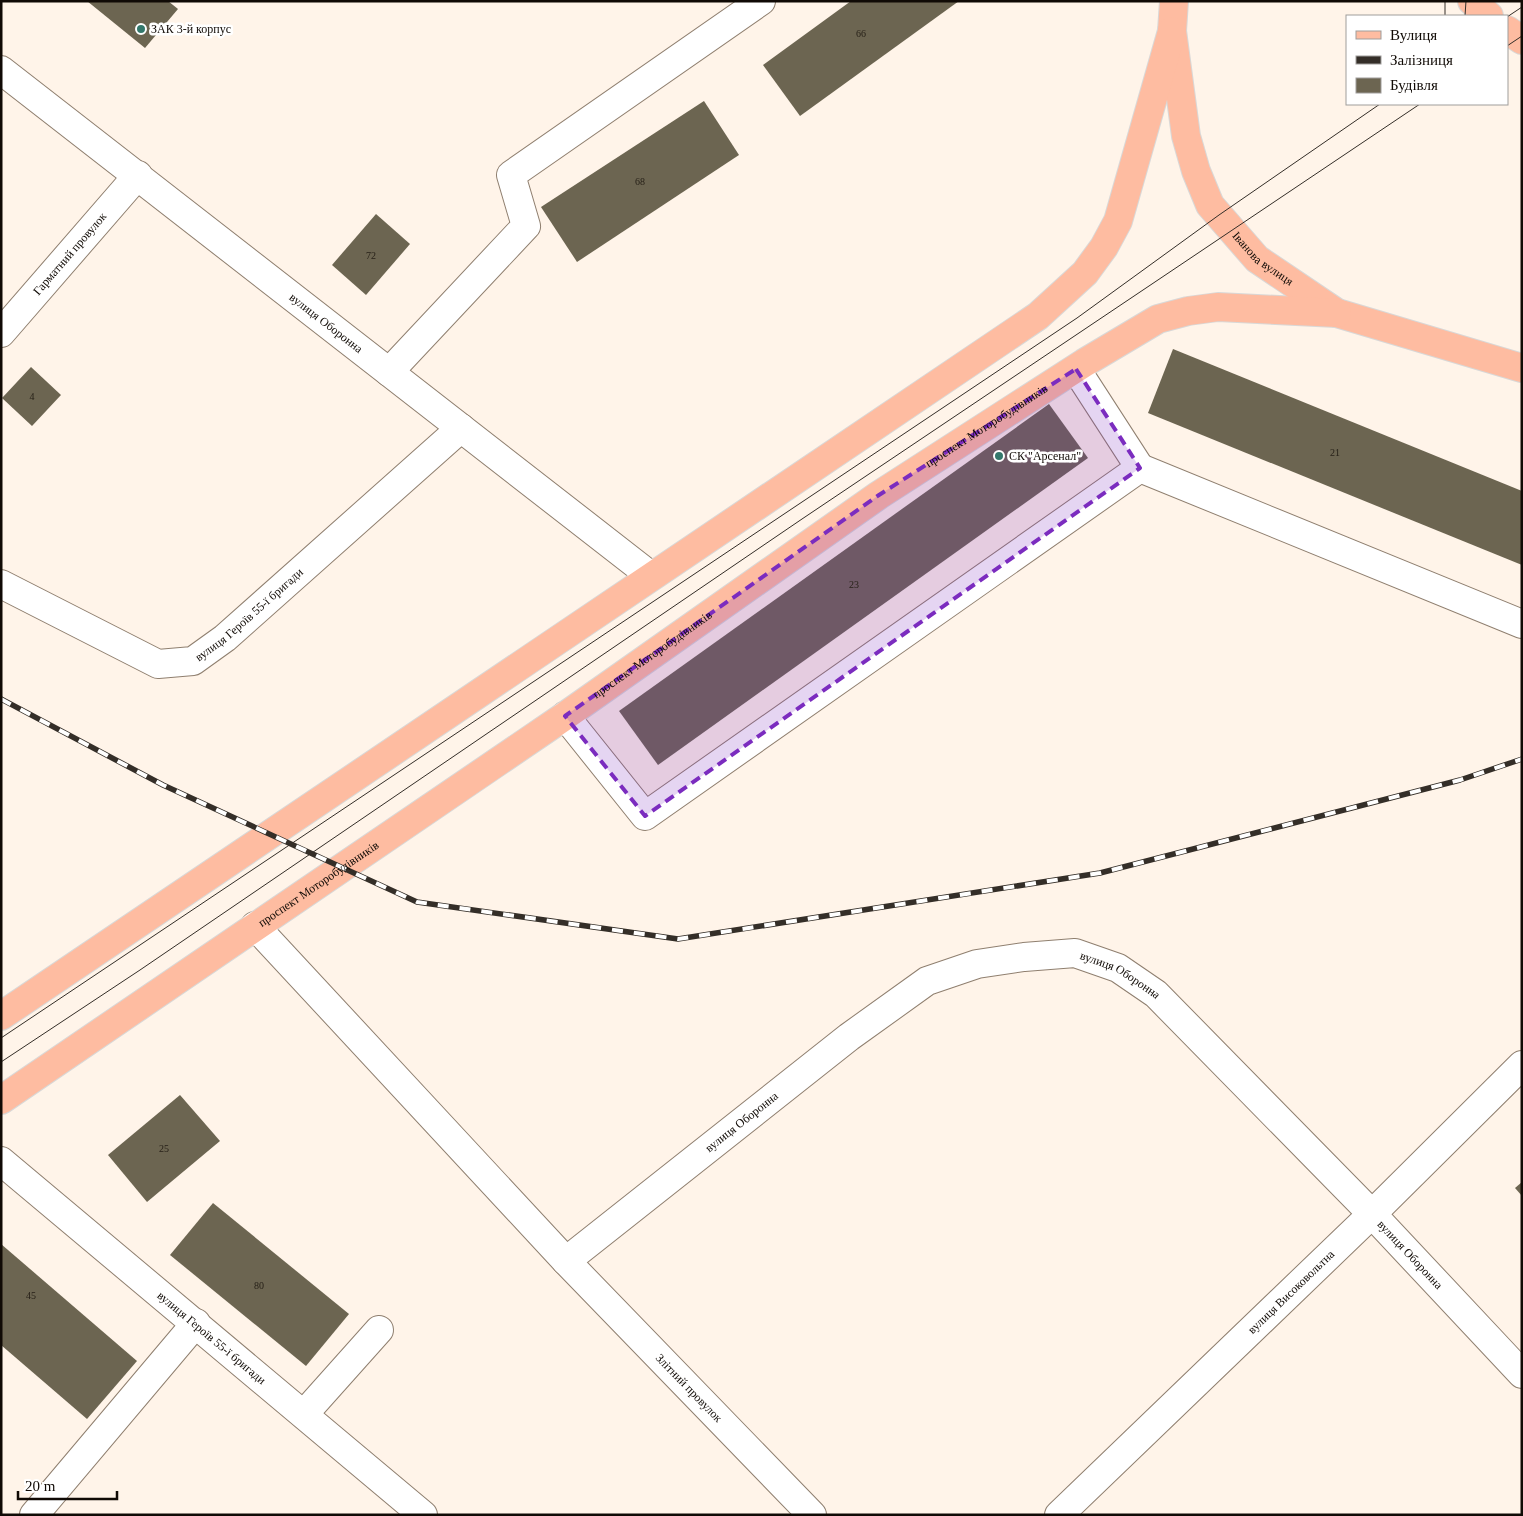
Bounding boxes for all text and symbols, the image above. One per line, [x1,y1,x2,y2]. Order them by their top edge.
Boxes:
legend [1346,15,1508,105]
place label: ЗАК 3-й корпус [151,22,231,36]
marker: ЗАК 3-й корпус [135,23,147,35]
text: Вулиця [1390,27,1437,43]
house number: 66 [856,28,866,39]
text: Залізниця [1390,52,1453,68]
text: Будівля [1390,77,1438,93]
house number: 68 [635,176,645,187]
street label: Гарматний провулок [30,209,110,298]
street label: Іванова вулиця [1229,229,1296,289]
house number: 72 [366,250,376,261]
street label: вулиця Оборонна [287,290,366,356]
street label: проспект Моторобудівників [923,381,1050,470]
house number: 4 [30,391,35,402]
house number: 21 [1330,447,1340,458]
place label: СК "Арсенал" [1009,449,1081,463]
marker: СК "Арсенал" [993,450,1005,462]
street label: вулиця Героїв 55-ї бригади [192,565,306,664]
house number: 23 [849,579,859,590]
street label: проспект Моторобудівників [590,608,715,701]
street label: проспект Моторобудівників [255,838,382,930]
street label: вулиця Оборонна [1078,948,1164,1002]
street label: вулиця Оборонна [702,1088,781,1155]
house number: 25 [159,1143,169,1154]
street label: вулиця Оборонна [1375,1217,1446,1292]
street label: вулиця Високовольтна [1245,1247,1338,1337]
house number: 80 [254,1280,264,1291]
street label: вулиця Героїв 55-ї бригади [155,1288,269,1388]
house number: 45 [26,1290,36,1301]
street label: Злітний провулок [653,1351,725,1425]
scale bar [18,1468,116,1500]
text: 20 m [25,1478,56,1494]

